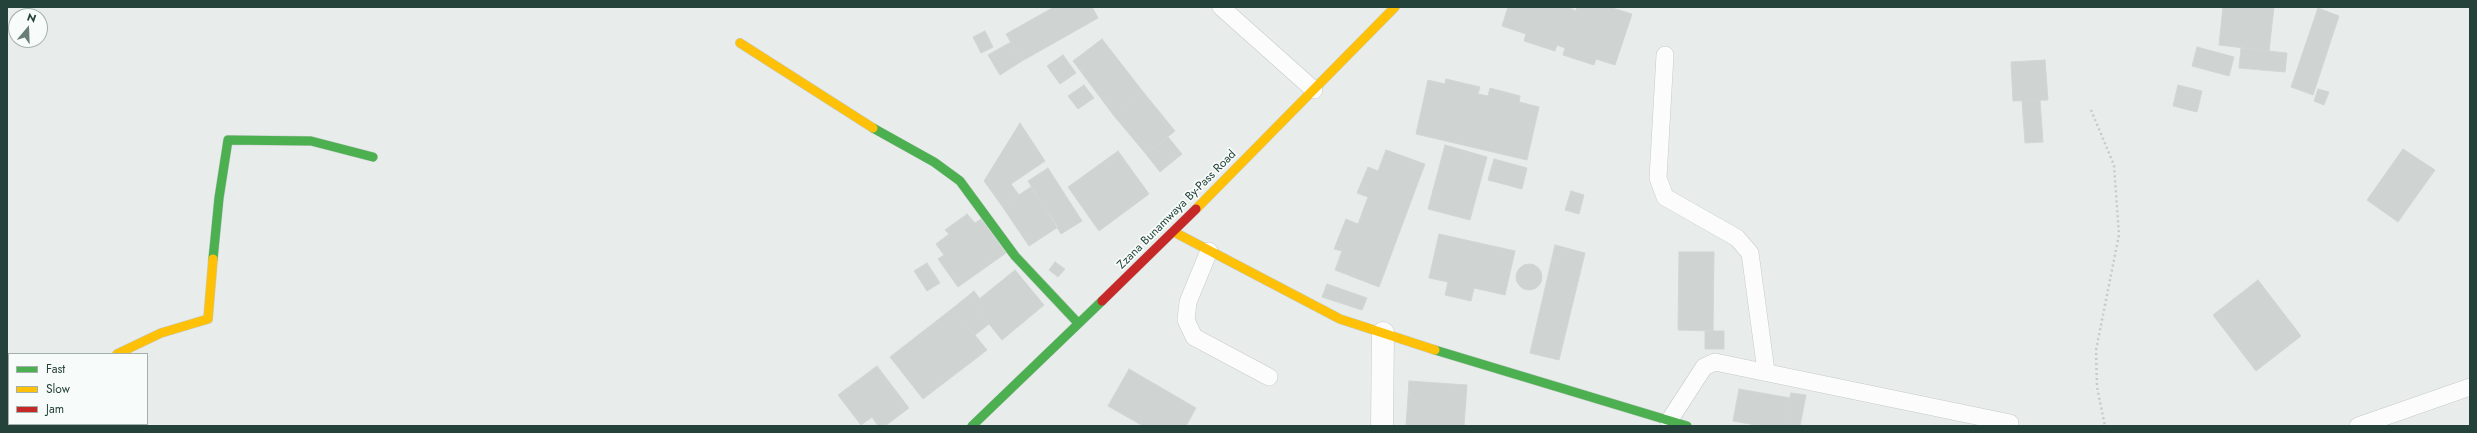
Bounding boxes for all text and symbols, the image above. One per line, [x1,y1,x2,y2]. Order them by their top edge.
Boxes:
north arrow [8,8,48,48]
text: N [25,9,38,27]
street label: Zzana Bunamwaya By-Pass Road [1115,148,1239,272]
legend [8,353,148,425]
text: Fast [46,360,65,378]
text: Slow [46,380,70,398]
text: Jam [46,400,64,418]

